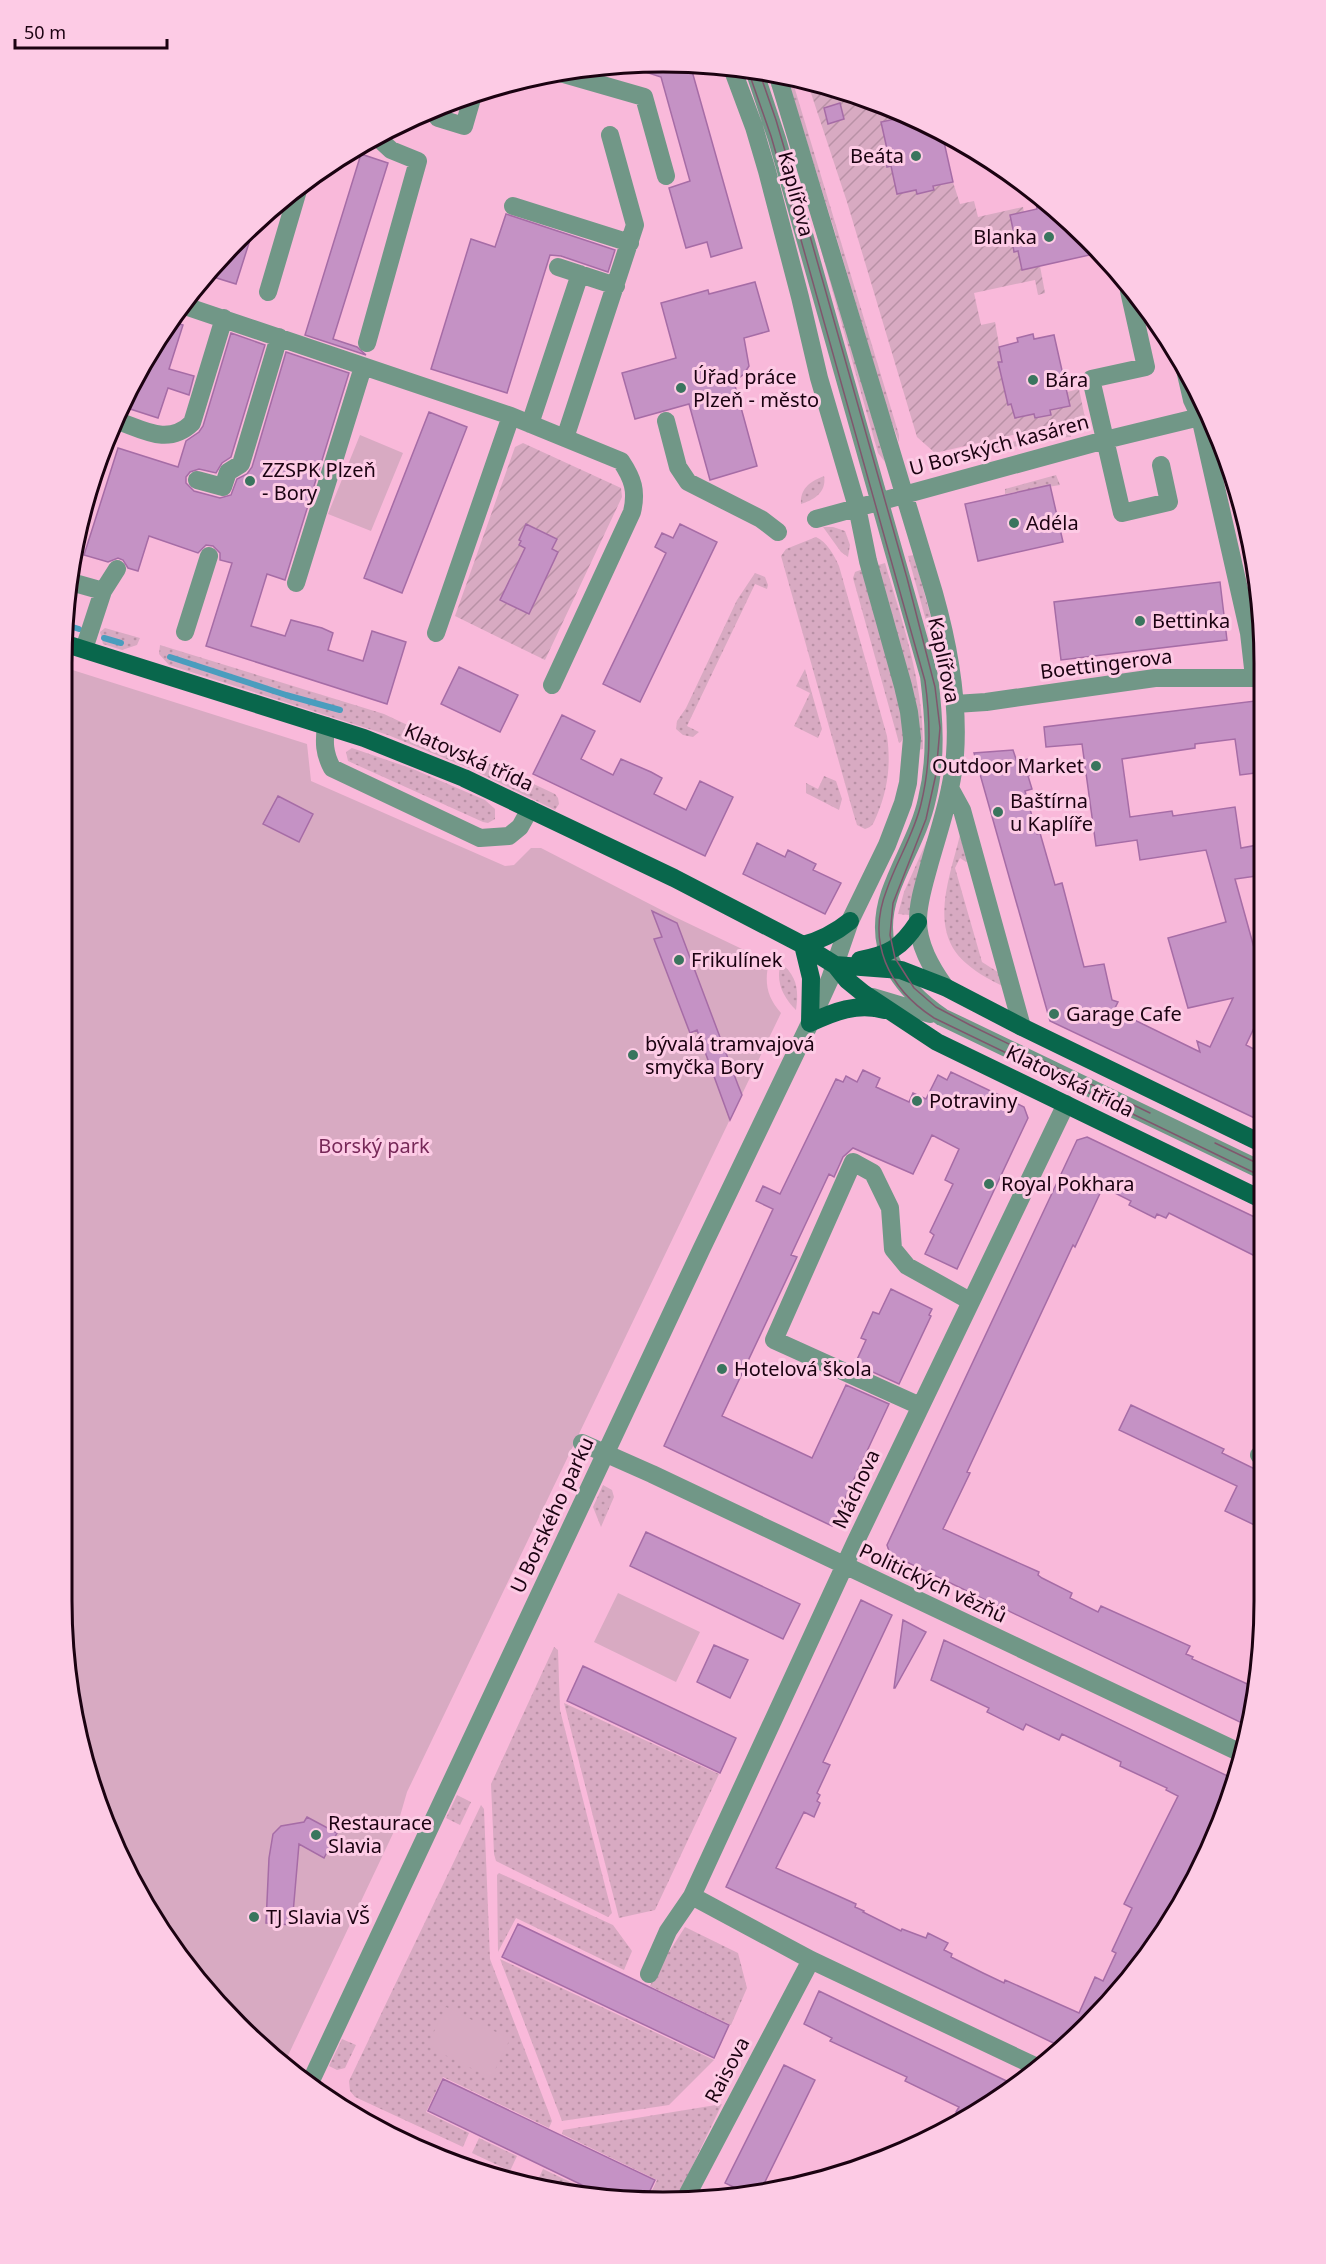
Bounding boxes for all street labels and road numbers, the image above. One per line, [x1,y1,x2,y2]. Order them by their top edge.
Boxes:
street label: Kaplířova [772,148,821,239]
street label: U Borských kasáren [906,408,1092,481]
street label: Kaplířova [922,614,967,705]
street label: Boettingerova [1038,642,1174,685]
street label: Klatovská třída [400,716,538,797]
street label: Klatovská třída [1002,1038,1138,1123]
street label: U Borského parku [504,1432,600,1597]
street label: Máchova [825,1445,886,1533]
street label: Politických vězňů [855,1537,1011,1629]
street label: Raisova [698,2032,755,2108]

